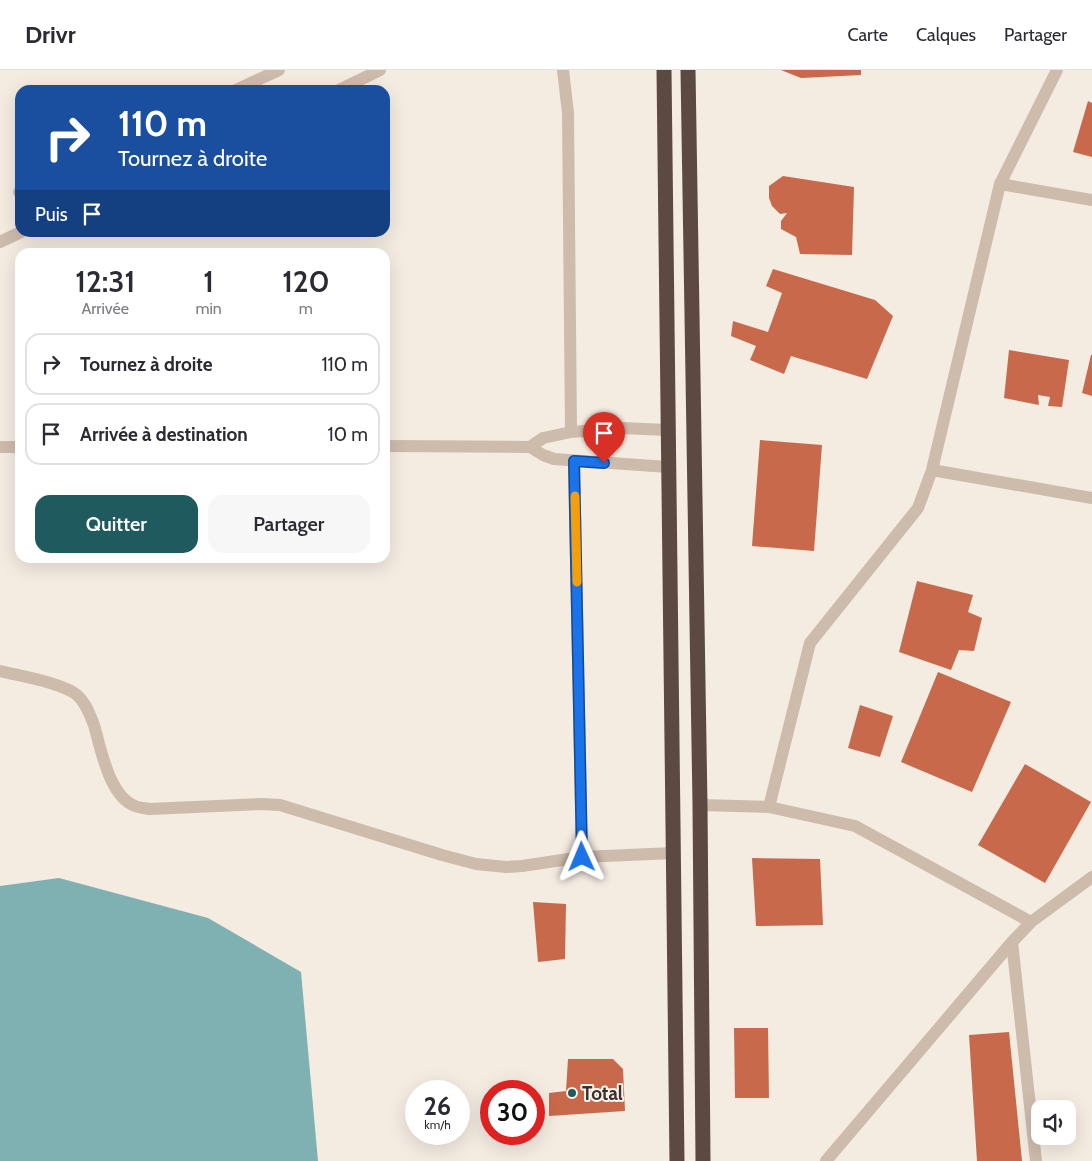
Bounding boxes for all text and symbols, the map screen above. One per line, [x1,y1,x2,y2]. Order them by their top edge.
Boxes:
text: Drivr [25,20,76,49]
text: Carte [847,24,888,46]
text: Calques [916,24,976,46]
text: Partager [1004,24,1067,46]
text: 110 m [118,102,207,145]
icon: right [35,105,100,170]
text: Tournez à droite [118,145,267,172]
icon: arrive [78,200,106,228]
text: Puis [35,203,68,226]
text: 12:31 [75,263,135,300]
text: 1 [203,263,214,300]
text: 120 [282,263,330,300]
text: Arrivée [81,299,129,318]
text: min [195,299,222,318]
text: m [299,299,313,318]
icon: right [37,350,65,378]
text: Tournez à droite [80,353,213,376]
text: 110 m [321,353,368,376]
pin [583,412,625,463]
icon: arrive [590,419,618,447]
icon: arrive [37,420,65,448]
text: Arrivée à destination [80,423,248,446]
text: 10 m [328,423,368,446]
button: Quitter [35,495,198,553]
button: Partager [208,495,370,553]
position arrow [555,830,607,882]
speed limit sign: 30 [480,1080,545,1145]
place label: Total [582,1082,623,1105]
marker: Total [566,1087,578,1099]
text: 26 [424,1091,451,1121]
map controls [1031,1100,1076,1145]
button: sound [1031,1100,1076,1145]
text: km/h [424,1117,451,1132]

